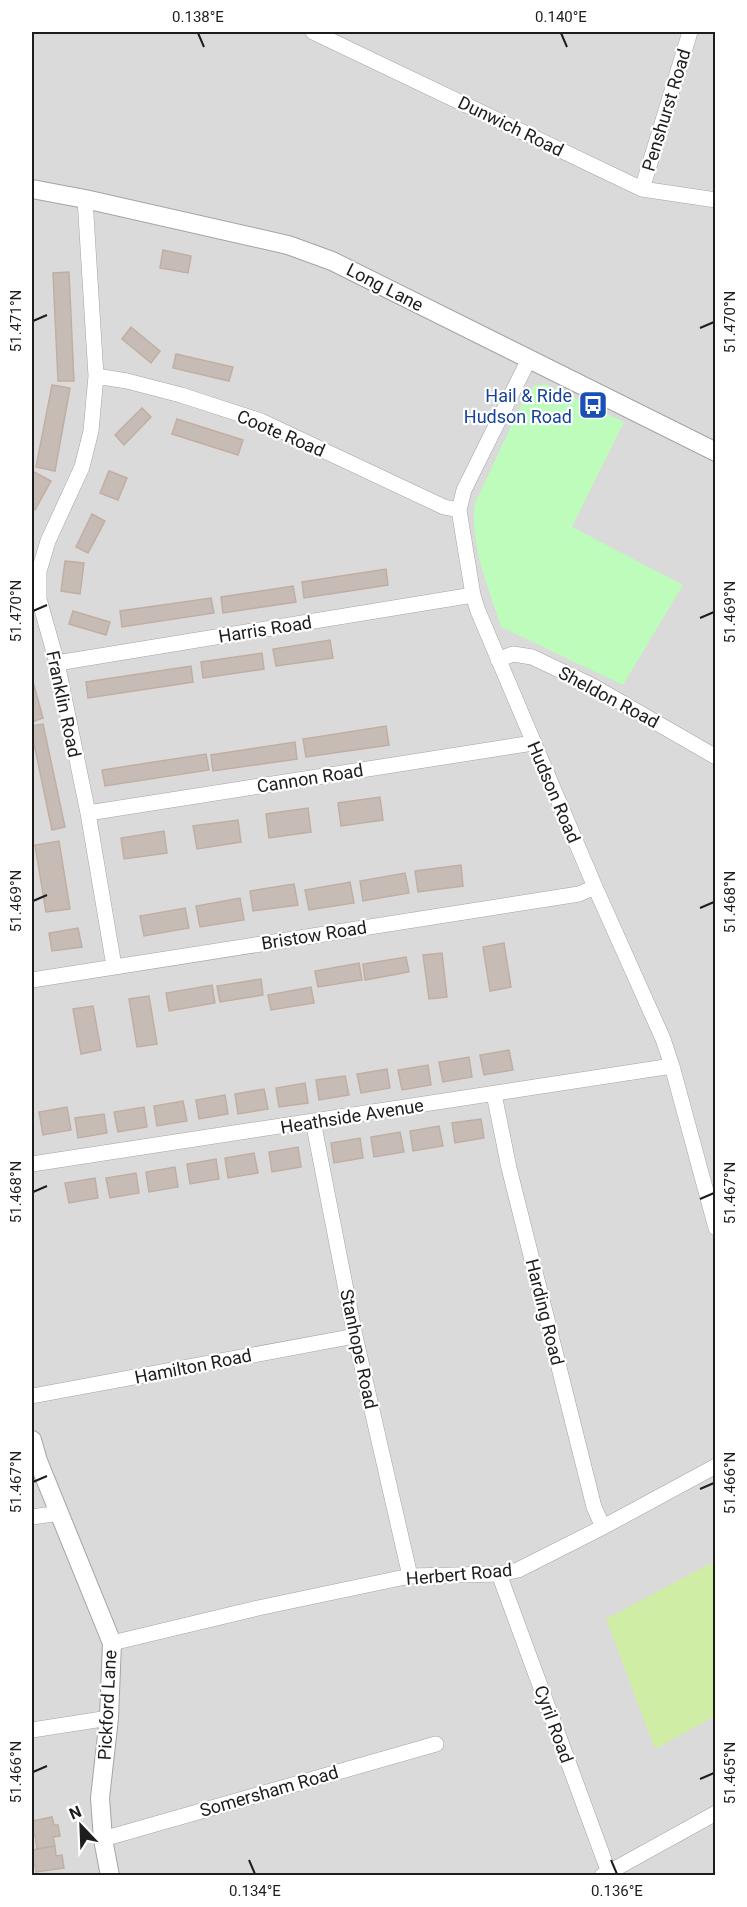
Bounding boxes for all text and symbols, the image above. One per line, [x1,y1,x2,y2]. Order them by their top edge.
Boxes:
text: 0.138°E [172,8,224,26]
text: 0.140°E [535,8,587,26]
street label: Penshurst Road [637,46,695,174]
street label: Dunwich Road [455,91,567,161]
street label: Long Lane [343,259,427,315]
text: 51.471°N [7,290,25,352]
text: 51.470°N [721,291,739,353]
place label: Hail & Ride Hudson Road [464,385,572,427]
bus stop icon: Hail & Ride Hudson Road [577,389,609,421]
street label: Coote Road [234,405,328,461]
text: 51.470°N [7,580,25,642]
text: 51.469°N [721,581,739,643]
street label: Harris Road [217,611,313,647]
street label: Franklin Road [42,649,86,759]
street label: Sheldon Road [555,662,663,732]
street label: Hudson Road [523,738,585,846]
street label: Cannon Road [255,759,365,797]
text: 51.469°N [7,870,25,932]
text: 51.468°N [721,871,739,933]
street label: Bristow Road [260,916,368,954]
street label: Heathside Avenue [279,1094,425,1138]
text: 51.468°N [7,1161,25,1223]
text: 51.467°N [721,1162,739,1224]
street label: Harding Road [522,1257,568,1367]
street label: Stanhope Road [336,1287,382,1411]
street label: Hamilton Road [133,1344,253,1388]
text: 51.467°N [7,1451,25,1513]
text: 51.466°N [721,1452,739,1514]
street label: Herbert Road [405,1559,513,1589]
street label: Pickford Lane [94,1649,120,1761]
street label: Cyril Road [530,1682,578,1766]
text: 51.466°N [7,1741,25,1803]
text: 51.465°N [721,1742,739,1804]
street label: Somersham Road [197,1761,341,1821]
north arrow [51,1796,111,1856]
text: N [66,1802,84,1824]
text: 0.134°E [229,1882,281,1900]
text: 0.136°E [591,1882,643,1900]

